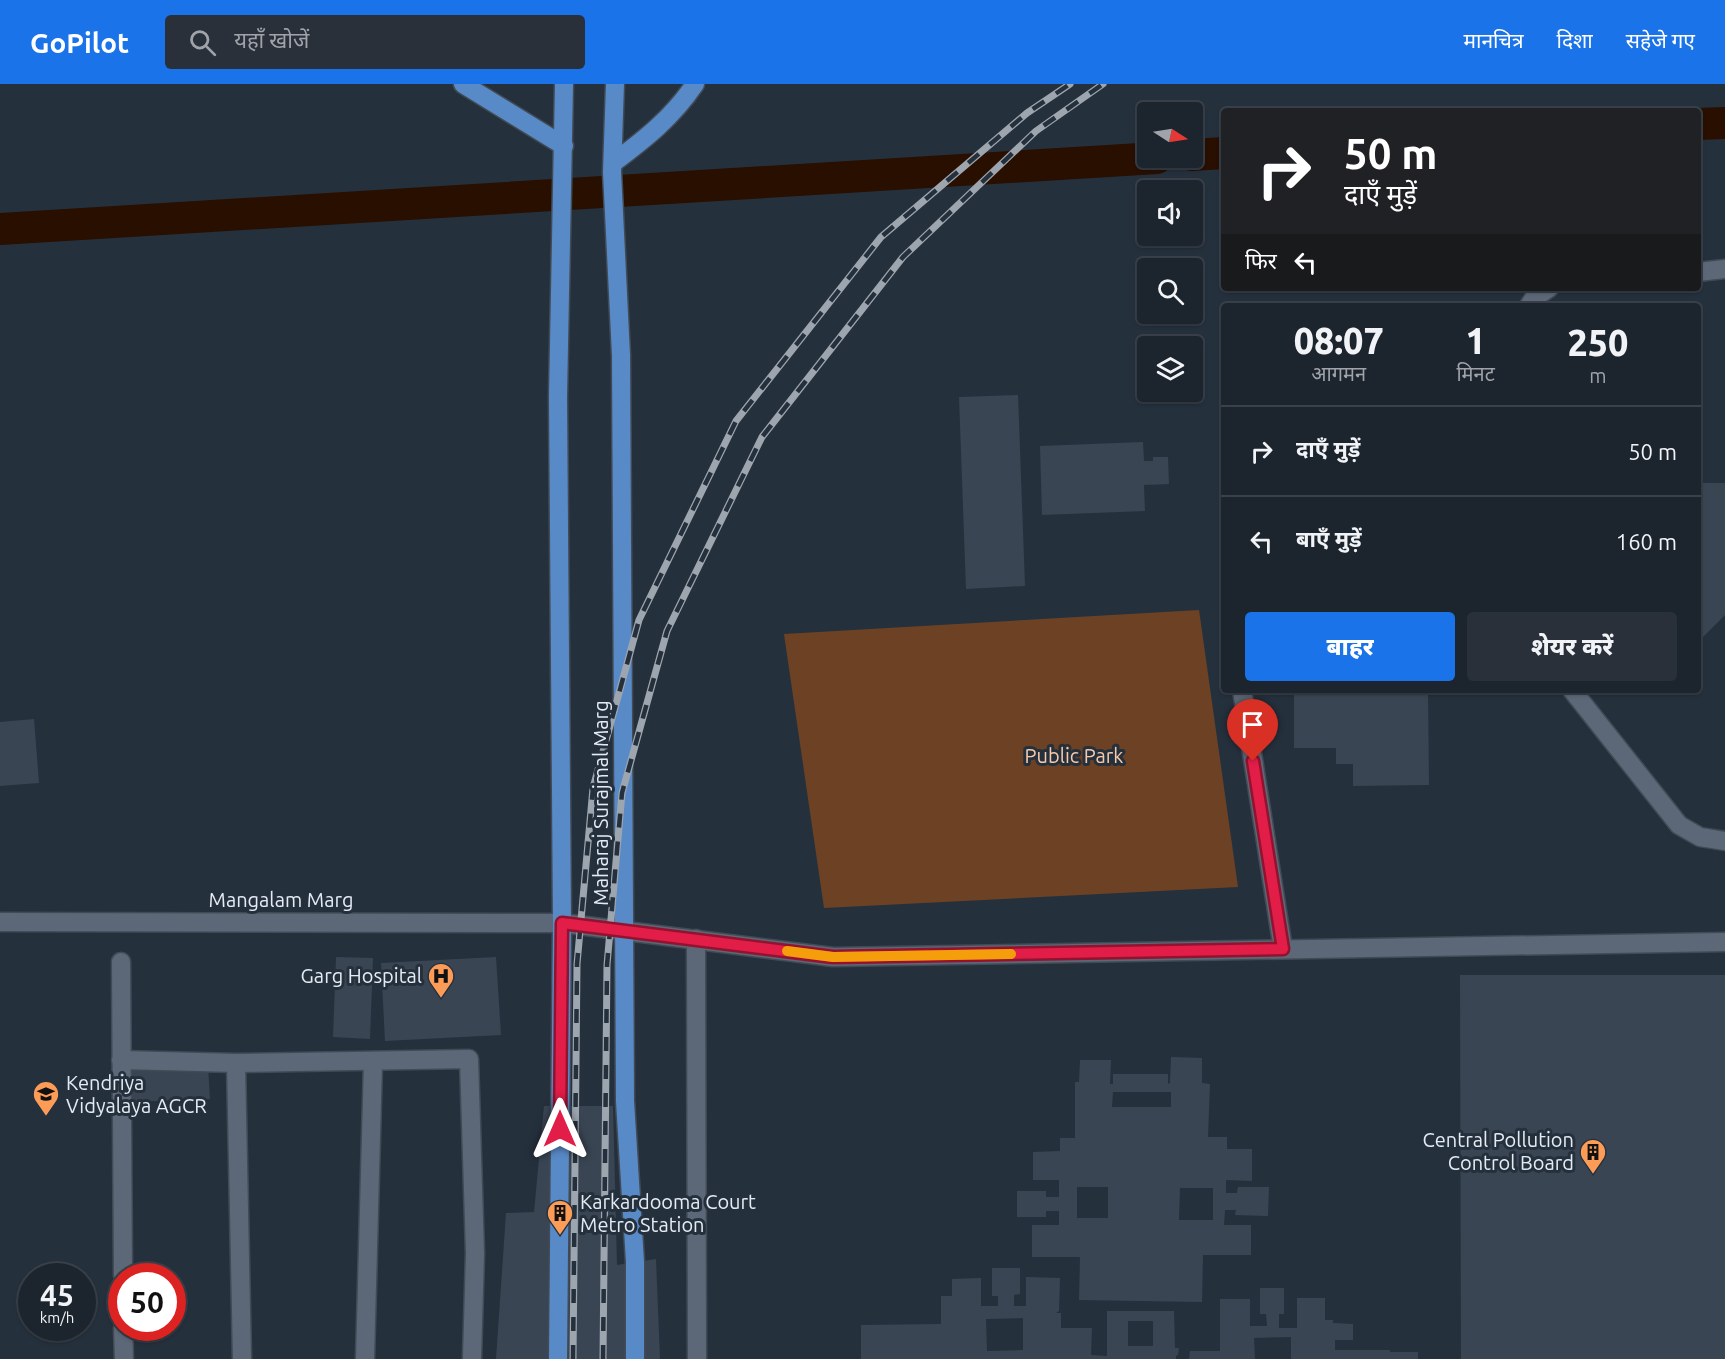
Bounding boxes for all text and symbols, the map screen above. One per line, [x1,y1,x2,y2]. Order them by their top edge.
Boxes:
search box [165,15,585,69]
icon: search [186,26,219,59]
text: GoPilot [30,27,129,58]
text: यहाँ खोजें [234,27,309,52]
text: मानचित्र [1463,28,1524,52]
text: दिशा [1557,28,1593,52]
text: सहेजे गए [1626,28,1695,52]
north arrow [1137,102,1203,168]
map controls [1137,102,1203,402]
text: 50 m [1344,130,1438,177]
icon: right [1245,132,1323,210]
text: दाएँ मुड़ें [1344,179,1417,209]
button: sound [1137,180,1203,246]
icon: left [1289,246,1322,279]
text: फिर [1245,248,1277,273]
button: search [1137,258,1203,324]
text: 08:07 [1294,320,1384,361]
text: 1 [1465,320,1486,361]
text: 250 [1567,322,1628,363]
button: layers [1137,336,1203,402]
text: आगमन [1311,362,1366,385]
text: मिनट [1456,362,1495,385]
text: m [1589,364,1606,387]
icon: right [1245,435,1278,468]
text: दाएँ मुड़ें [1296,436,1360,461]
text: 50 m [1628,439,1677,464]
icon: left [1245,525,1278,558]
text: बाएँ मुड़ें [1296,526,1362,551]
text: 160 m [1616,529,1677,554]
button: बाहर [1245,612,1455,681]
button: शेयर करें [1467,612,1677,681]
pin [1227,699,1278,761]
street label: Maharaj Surajmal Marg [589,700,612,906]
icon: arrive [1236,708,1269,741]
park label: Public Park [1025,744,1123,767]
street label: Mangalam Marg [209,888,353,911]
hospital icon: Garg Hospital [426,961,456,999]
place label: Garg Hospital [301,964,422,987]
place label: Kendriya Vidyalaya AGCR [66,1071,207,1117]
school or university icon: Kendriya Vidyalaya AGCR [31,1079,61,1117]
position arrow [528,1097,592,1161]
place label: Central Pollution Control Board [1423,1128,1574,1174]
building icon: Central Pollution Control Board [1578,1137,1608,1175]
place label: Karkardooma Court Metro Station [580,1190,756,1236]
building icon: Karkardooma Court Metro Station [545,1198,575,1236]
speed limit sign: 50 [108,1263,186,1341]
text: 45 [40,1278,74,1312]
text: km/h [40,1309,74,1326]

